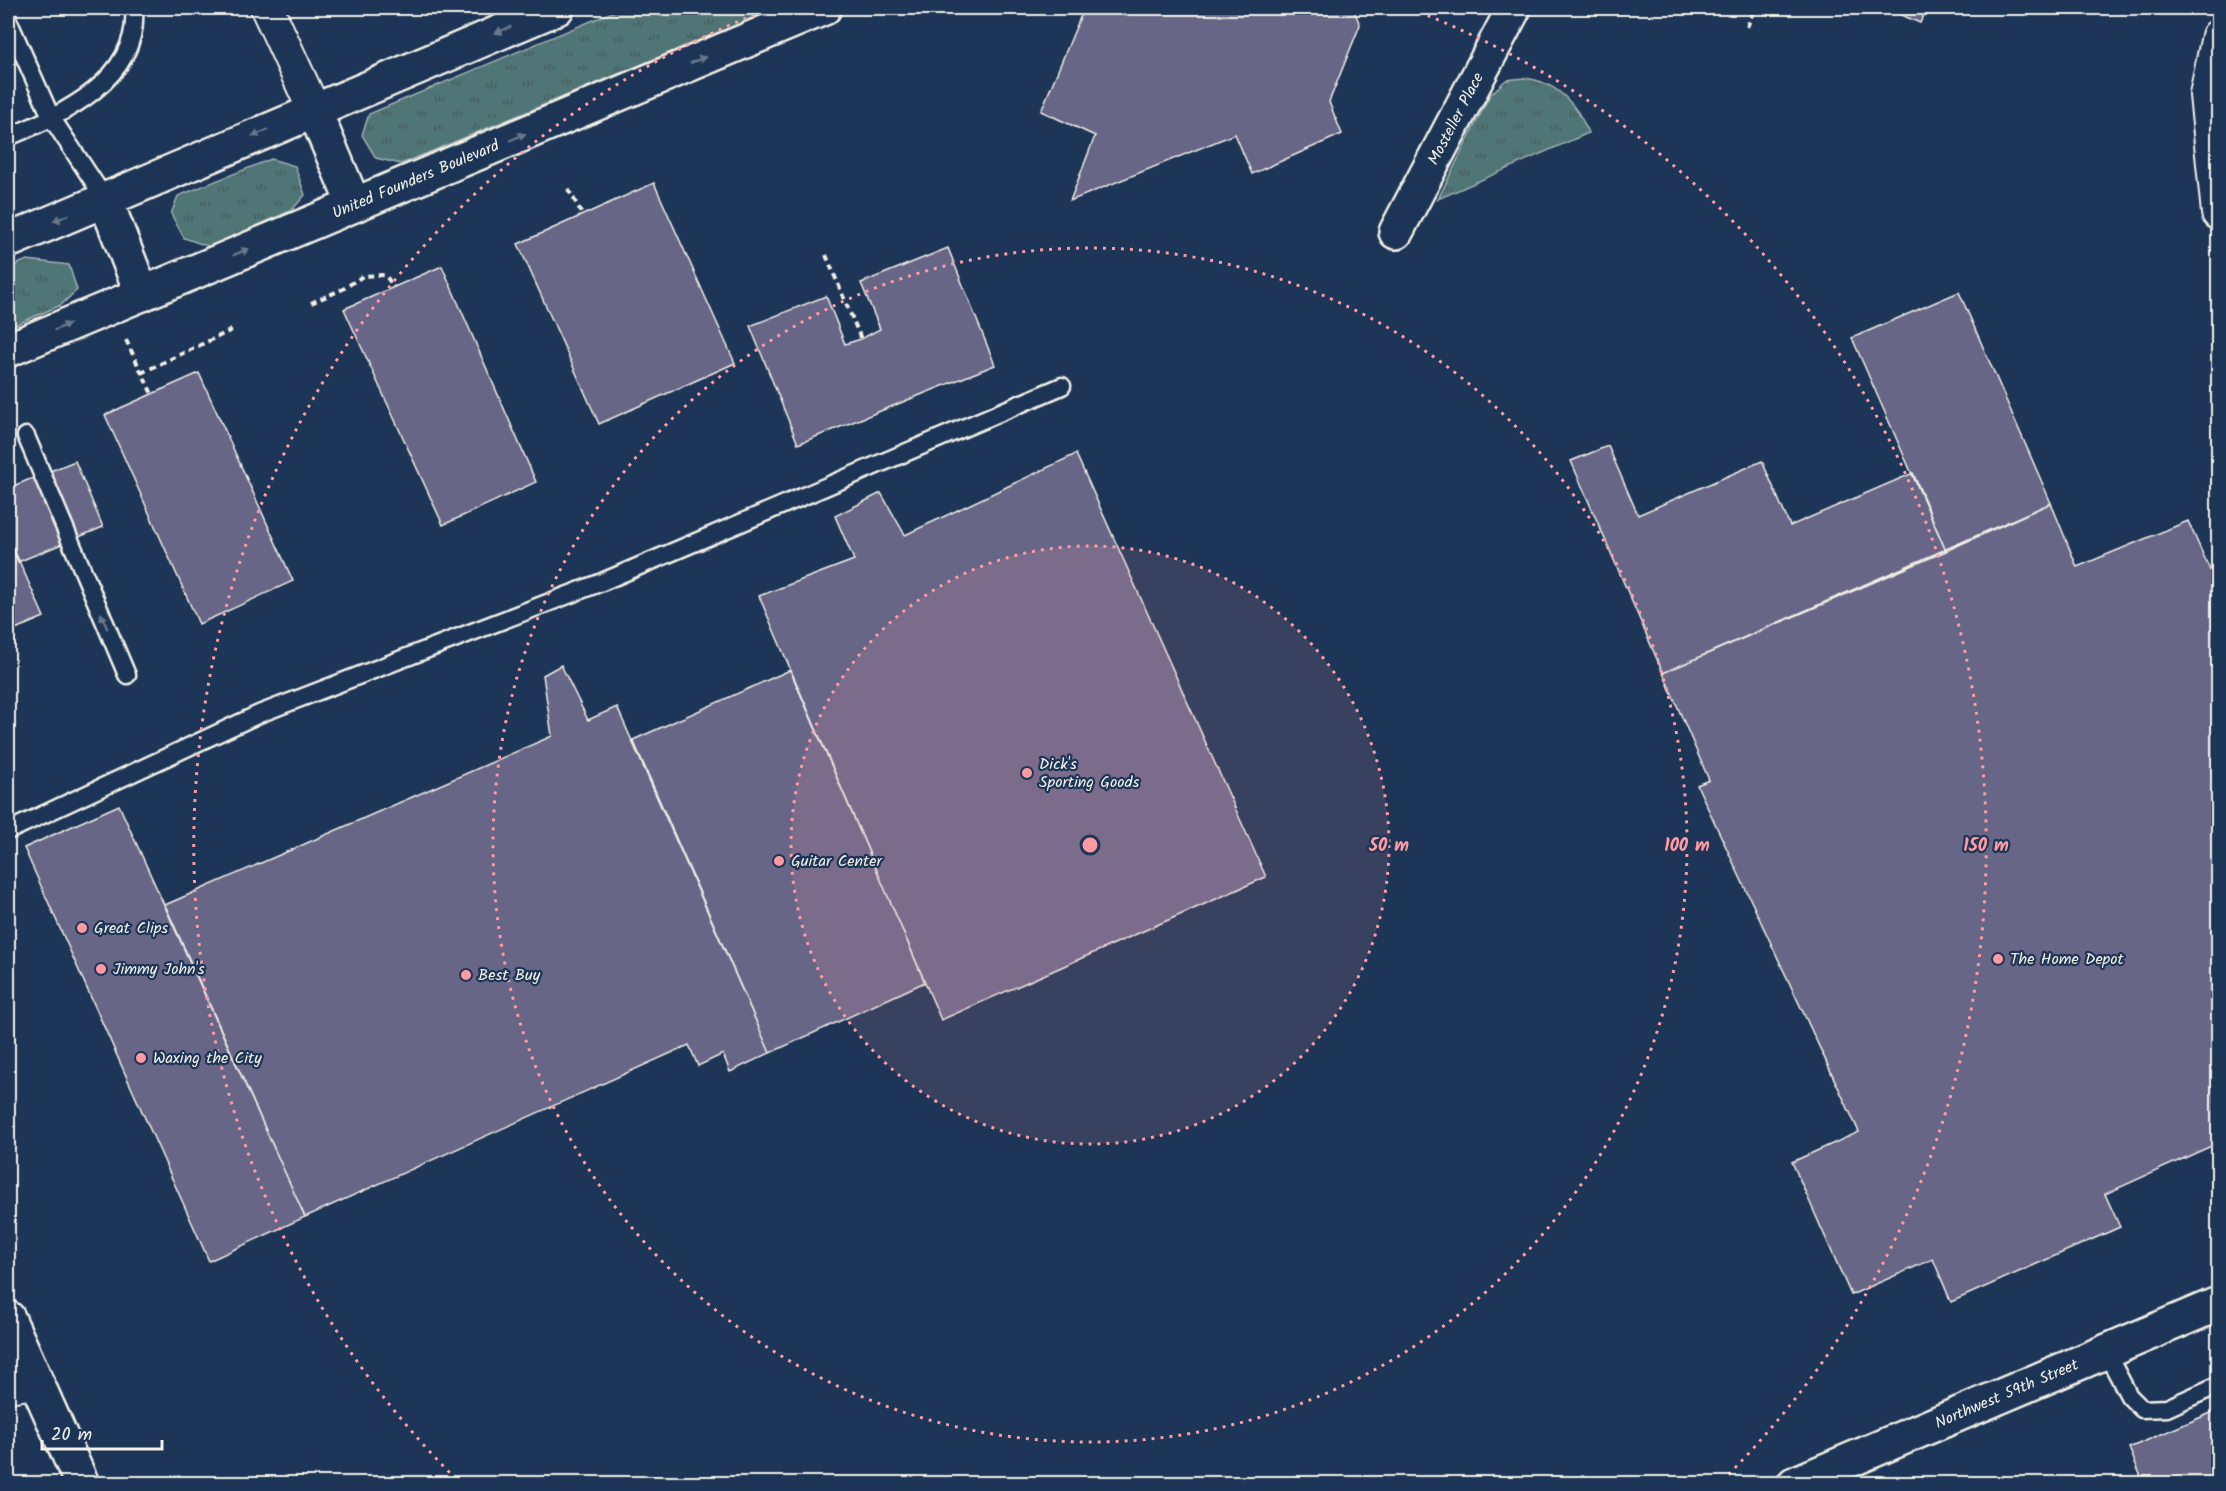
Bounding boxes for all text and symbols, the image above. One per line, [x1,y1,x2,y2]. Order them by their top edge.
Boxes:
one-way arrow [494,26,512,35]
one-way arrow [689,55,707,65]
street label: Mosteller Place [1421,68,1490,169]
one-way arrow [251,129,269,138]
one-way arrow [510,132,527,141]
street label: United Founders Boulevard [328,133,504,225]
one-way arrow [52,213,70,223]
one-way arrow [233,247,251,257]
one-way arrow [53,322,71,332]
one-way arrow [100,612,109,629]
place label: Dick's Sporting Goods [1039,752,1139,795]
marker: Dick's Sporting Goods [1020,766,1034,780]
text: 50 m [1368,832,1409,861]
text: 100 m [1664,832,1710,861]
text: 150 m [1963,832,2009,861]
centre of rings [1080,835,1100,855]
place label: Guitar Center [791,849,883,874]
marker: Guitar Center [772,854,786,868]
place label: Great Clips [94,916,168,941]
marker: Great Clips [75,921,89,935]
place label: The Home Depot [2010,947,2124,972]
marker: The Home Depot [1991,952,2005,966]
place label: Jimmy John's [113,957,205,982]
marker: Jimmy John's [94,962,108,976]
place label: Best Buy [478,963,541,988]
marker: Best Buy [459,968,473,982]
place label: Waxing the City [153,1046,262,1071]
marker: Waxing the City [134,1051,148,1065]
street label: Northwest 59th Street [1931,1352,2083,1435]
scale bar [42,1413,162,1451]
text: 20 m [51,1421,92,1450]

